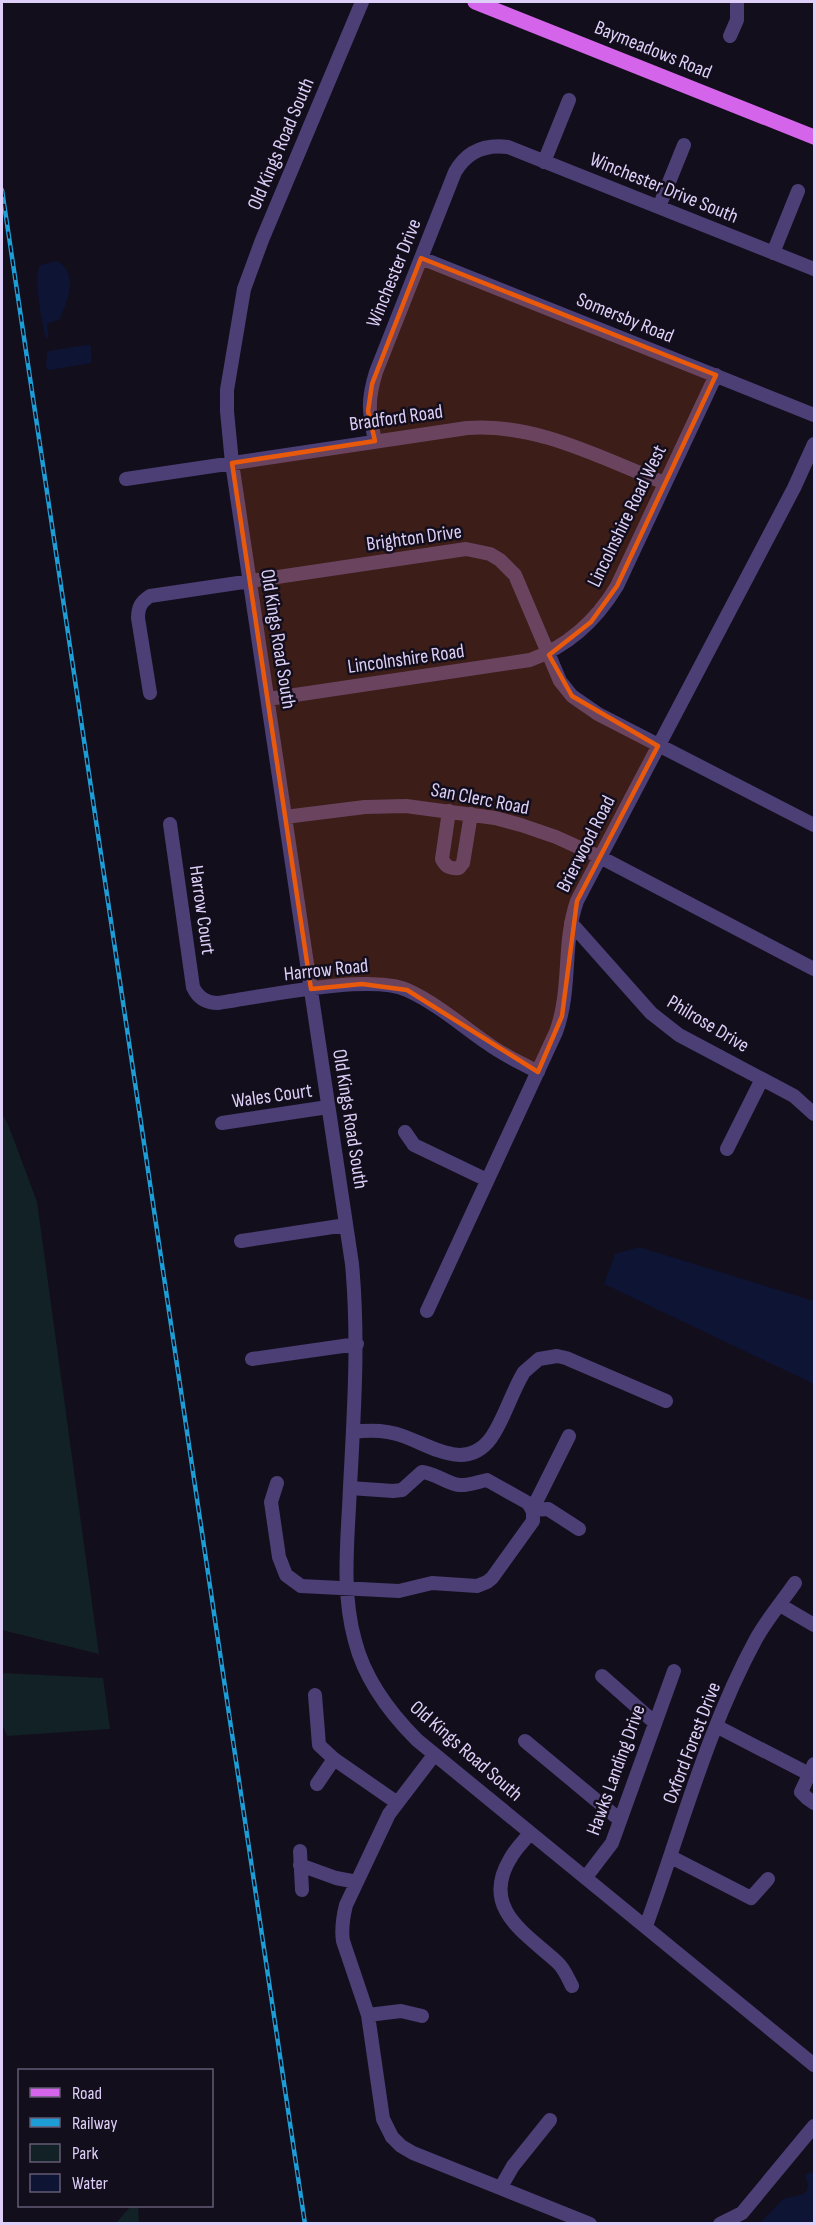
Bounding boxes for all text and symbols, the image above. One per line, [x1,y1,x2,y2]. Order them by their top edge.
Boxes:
street label: Baymeadows Road [591,16,715,84]
street label: Old Kings Road South [242,74,320,214]
street label: Winchester Drive South [586,147,742,229]
street label: Winchester Drive [361,215,427,331]
street label: Somersby Road [573,288,677,348]
street label: Bradford Road [348,400,444,436]
street label: Lincolnshire Road West [582,441,672,591]
street label: Brighton Drive [365,519,463,557]
street label: Old Kings Road South [255,567,301,711]
street label: Lincolnshire Road [346,639,466,679]
street label: San Clerc Road [429,778,531,820]
street label: Brierwood Road [551,792,621,896]
street label: Harrow Court [184,864,220,956]
street label: Harrow Road [282,954,370,986]
street label: Philrose Drive [663,990,753,1058]
street label: Old Kings Road South [327,1047,373,1191]
street label: Wales Court [230,1079,314,1113]
street label: Oxford Forest Drive [658,1679,726,1807]
street label: Old Kings Road South [405,1696,527,1806]
street label: Hawks Landing Drive [581,1701,651,1839]
legend [18,2069,213,2207]
text: Road [72,2083,102,2104]
text: Railway [72,2113,117,2134]
text: Park [72,2143,98,2164]
text: Water [72,2173,108,2194]

